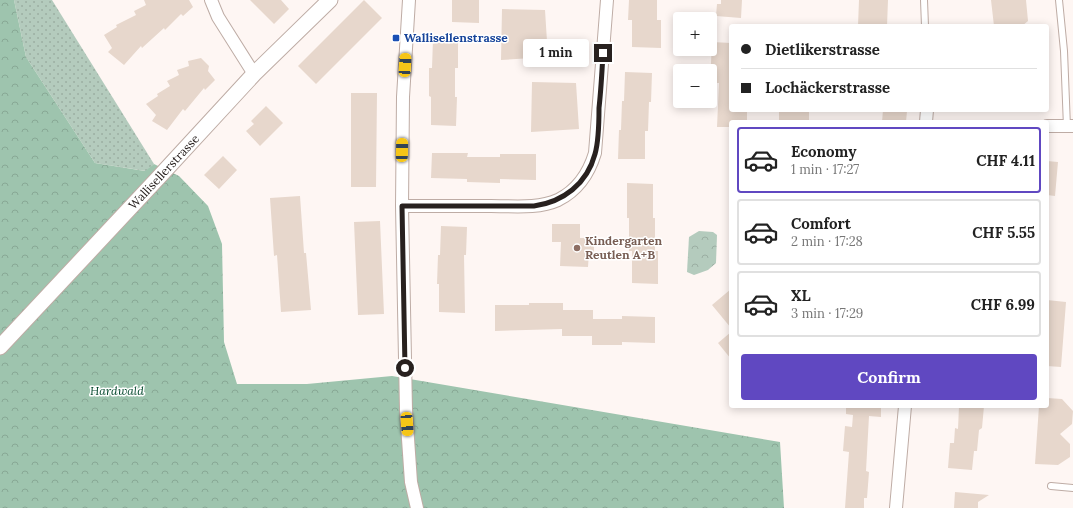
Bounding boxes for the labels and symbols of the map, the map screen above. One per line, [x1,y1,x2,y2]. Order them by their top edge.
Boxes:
place label: Wallisellenstrasse [404,30,508,45]
marker: Wallisellenstrasse [391,33,401,43]
callout: 1 min [523,39,589,67]
route end [594,44,612,62]
car [398,53,412,77]
street label: Wallisellerstrasse [125,131,203,212]
car [396,138,408,162]
place label: Kindergarten Reutlen A+B [585,233,662,262]
marker: Kindergarten Reutlen A+B [572,243,582,253]
route start [396,359,414,377]
park label: Hardwald [90,383,144,398]
car [400,412,414,436]

